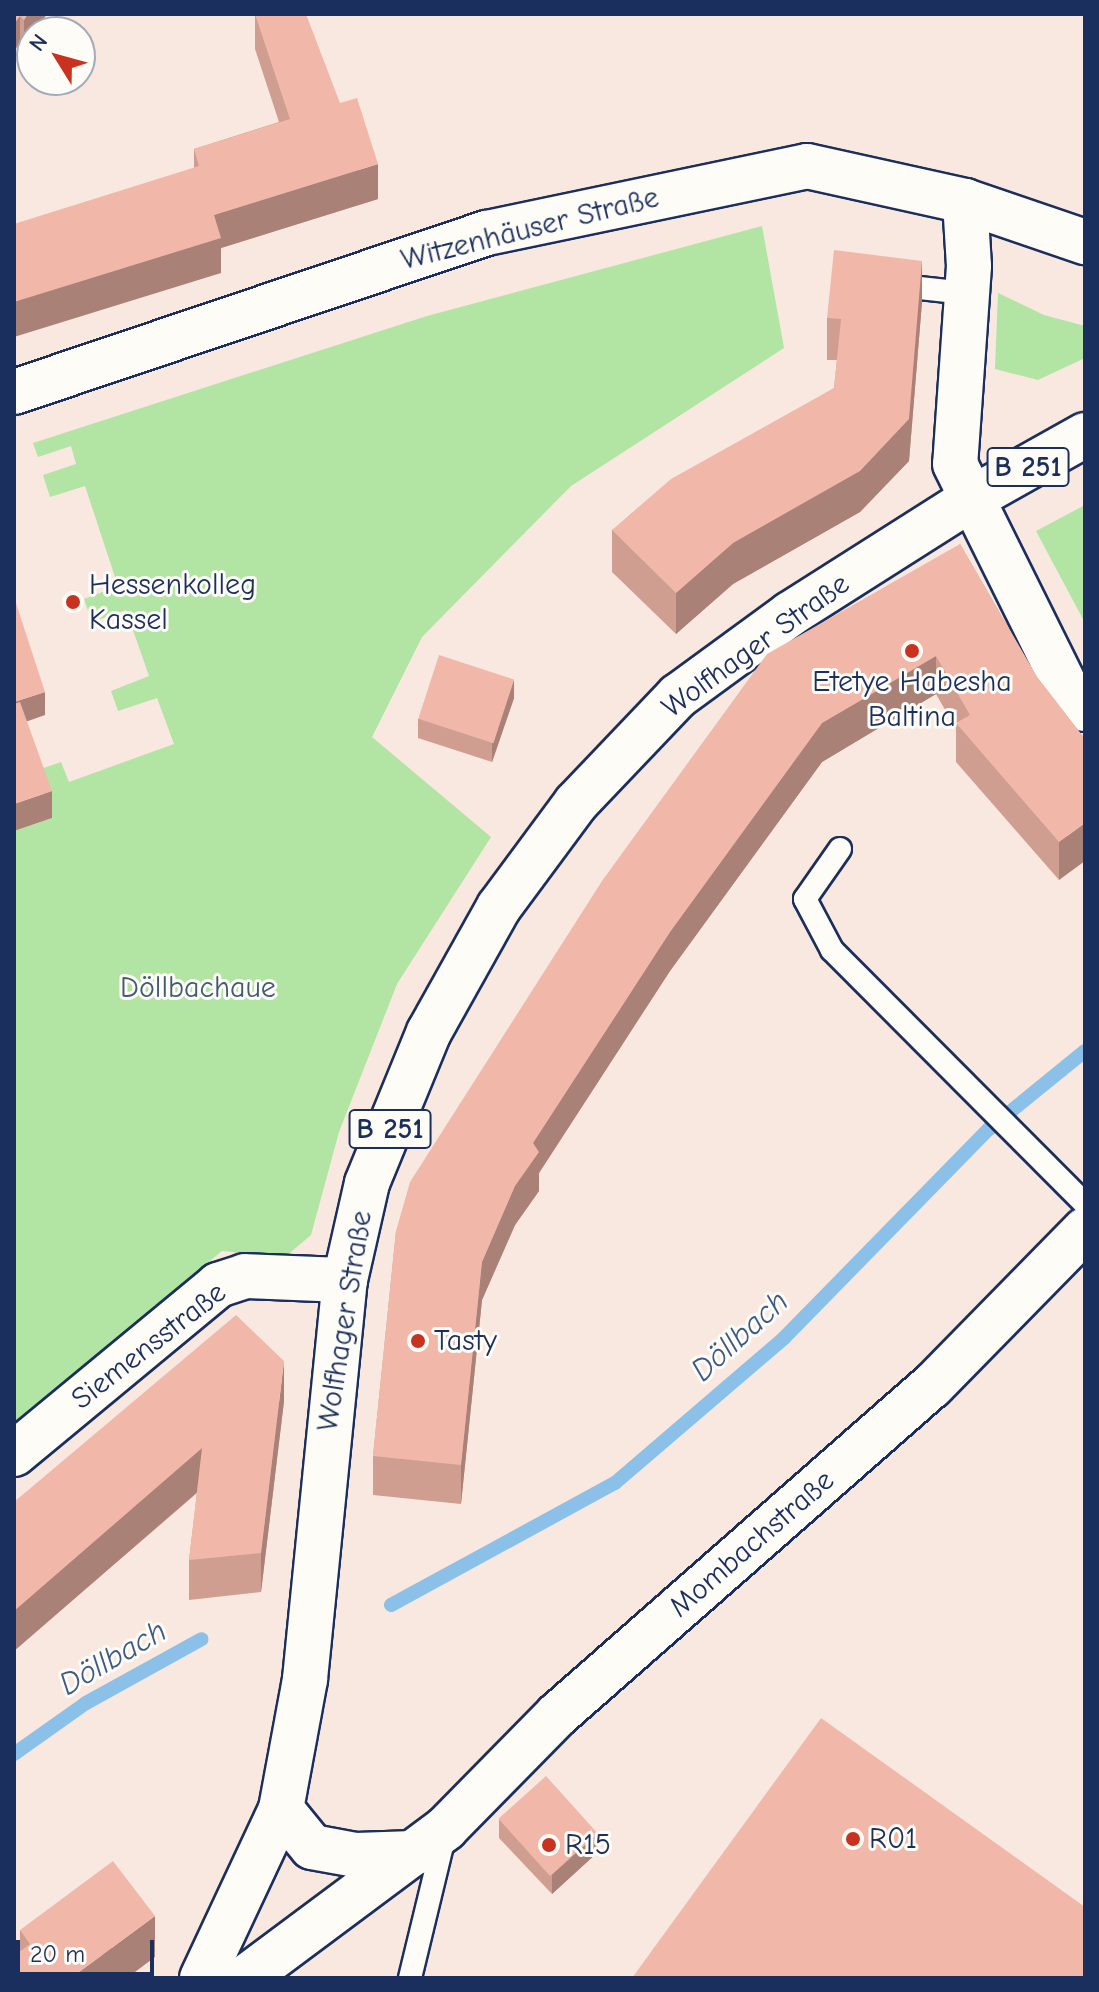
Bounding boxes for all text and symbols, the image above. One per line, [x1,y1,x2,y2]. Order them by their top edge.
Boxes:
north arrow [16,16,96,96]
text: N [24,29,53,56]
street label: Witzenhäuser Straße [397,180,663,278]
road number: B 251 [986,443,1070,491]
street label: Wolfhager Straße [655,566,857,726]
place label: Hessenkolleg Kassel [89,567,256,638]
marker: Hessenkolleg Kassel [64,593,82,611]
marker: Etetye Habesha Baltina [903,642,921,660]
place label: Etetye Habesha Baltina [812,664,1012,734]
park label: Döllbachaue [120,970,276,1006]
road number: B 251 [348,1105,432,1153]
street label: Wolfhager Straße [310,1208,380,1434]
street label: Siemensstraße [65,1275,233,1417]
water label: Döllbach [684,1282,796,1390]
place label: Tasty [434,1323,497,1359]
marker: Tasty [409,1332,427,1350]
street label: Mombachstraße [662,1463,842,1625]
water label: Döllbach [53,1612,173,1704]
place label: R01 [869,1821,917,1857]
place label: R15 [565,1827,611,1863]
marker: R01 [844,1830,862,1848]
marker: R15 [540,1836,558,1854]
scale bar [20,1924,158,1974]
text: 20 m [30,1940,85,1968]

